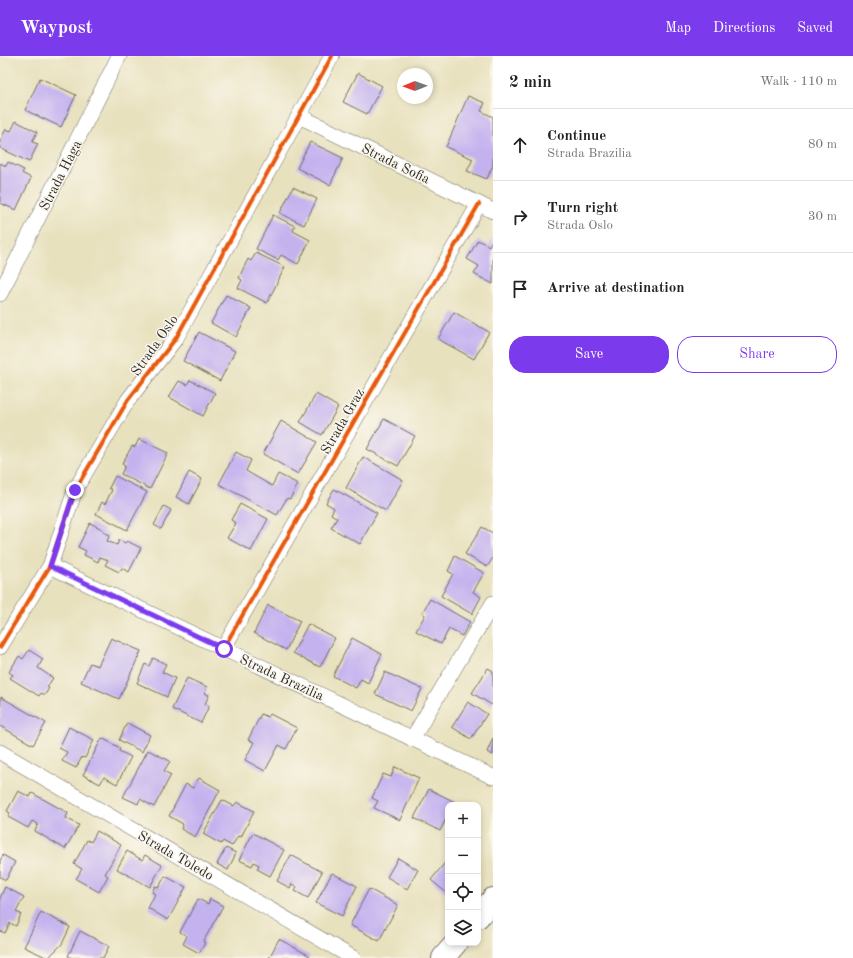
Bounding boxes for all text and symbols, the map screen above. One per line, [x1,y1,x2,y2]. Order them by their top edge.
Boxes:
text: Waypost [20,19,93,38]
text: Map [665,21,691,35]
text: Directions [713,21,775,35]
text: Saved [797,21,833,35]
north arrow [397,68,433,104]
text: 2 min [509,74,552,91]
text: Walk · 110 m [760,75,837,88]
text: Continue [547,129,606,144]
icon: ahead [509,134,531,156]
street label: Strada Haga [37,138,85,213]
text: 80 m [808,138,837,151]
street label: Strada Sofia [359,141,432,187]
text: Strada Brazilia [547,147,632,160]
text: Turn right [547,201,618,216]
icon: right [509,206,531,228]
text: 30 m [808,210,837,223]
text: Strada Oslo [547,219,613,232]
icon: arrive [509,278,531,300]
text: Arrive at destination [547,281,685,296]
street label: Strada Oslo [129,312,181,379]
button: Save [509,336,669,373]
button: Share [677,336,837,373]
street label: Strada Graz [318,386,367,457]
route end [66,481,84,499]
route start [215,640,233,658]
street label: Strada Brazilia [237,652,326,704]
map controls [445,802,481,946]
button: + [445,802,481,838]
street label: Strada Toledo [135,829,216,883]
button: − [445,838,481,874]
button: locate [445,874,481,910]
button: layers [445,910,481,946]

